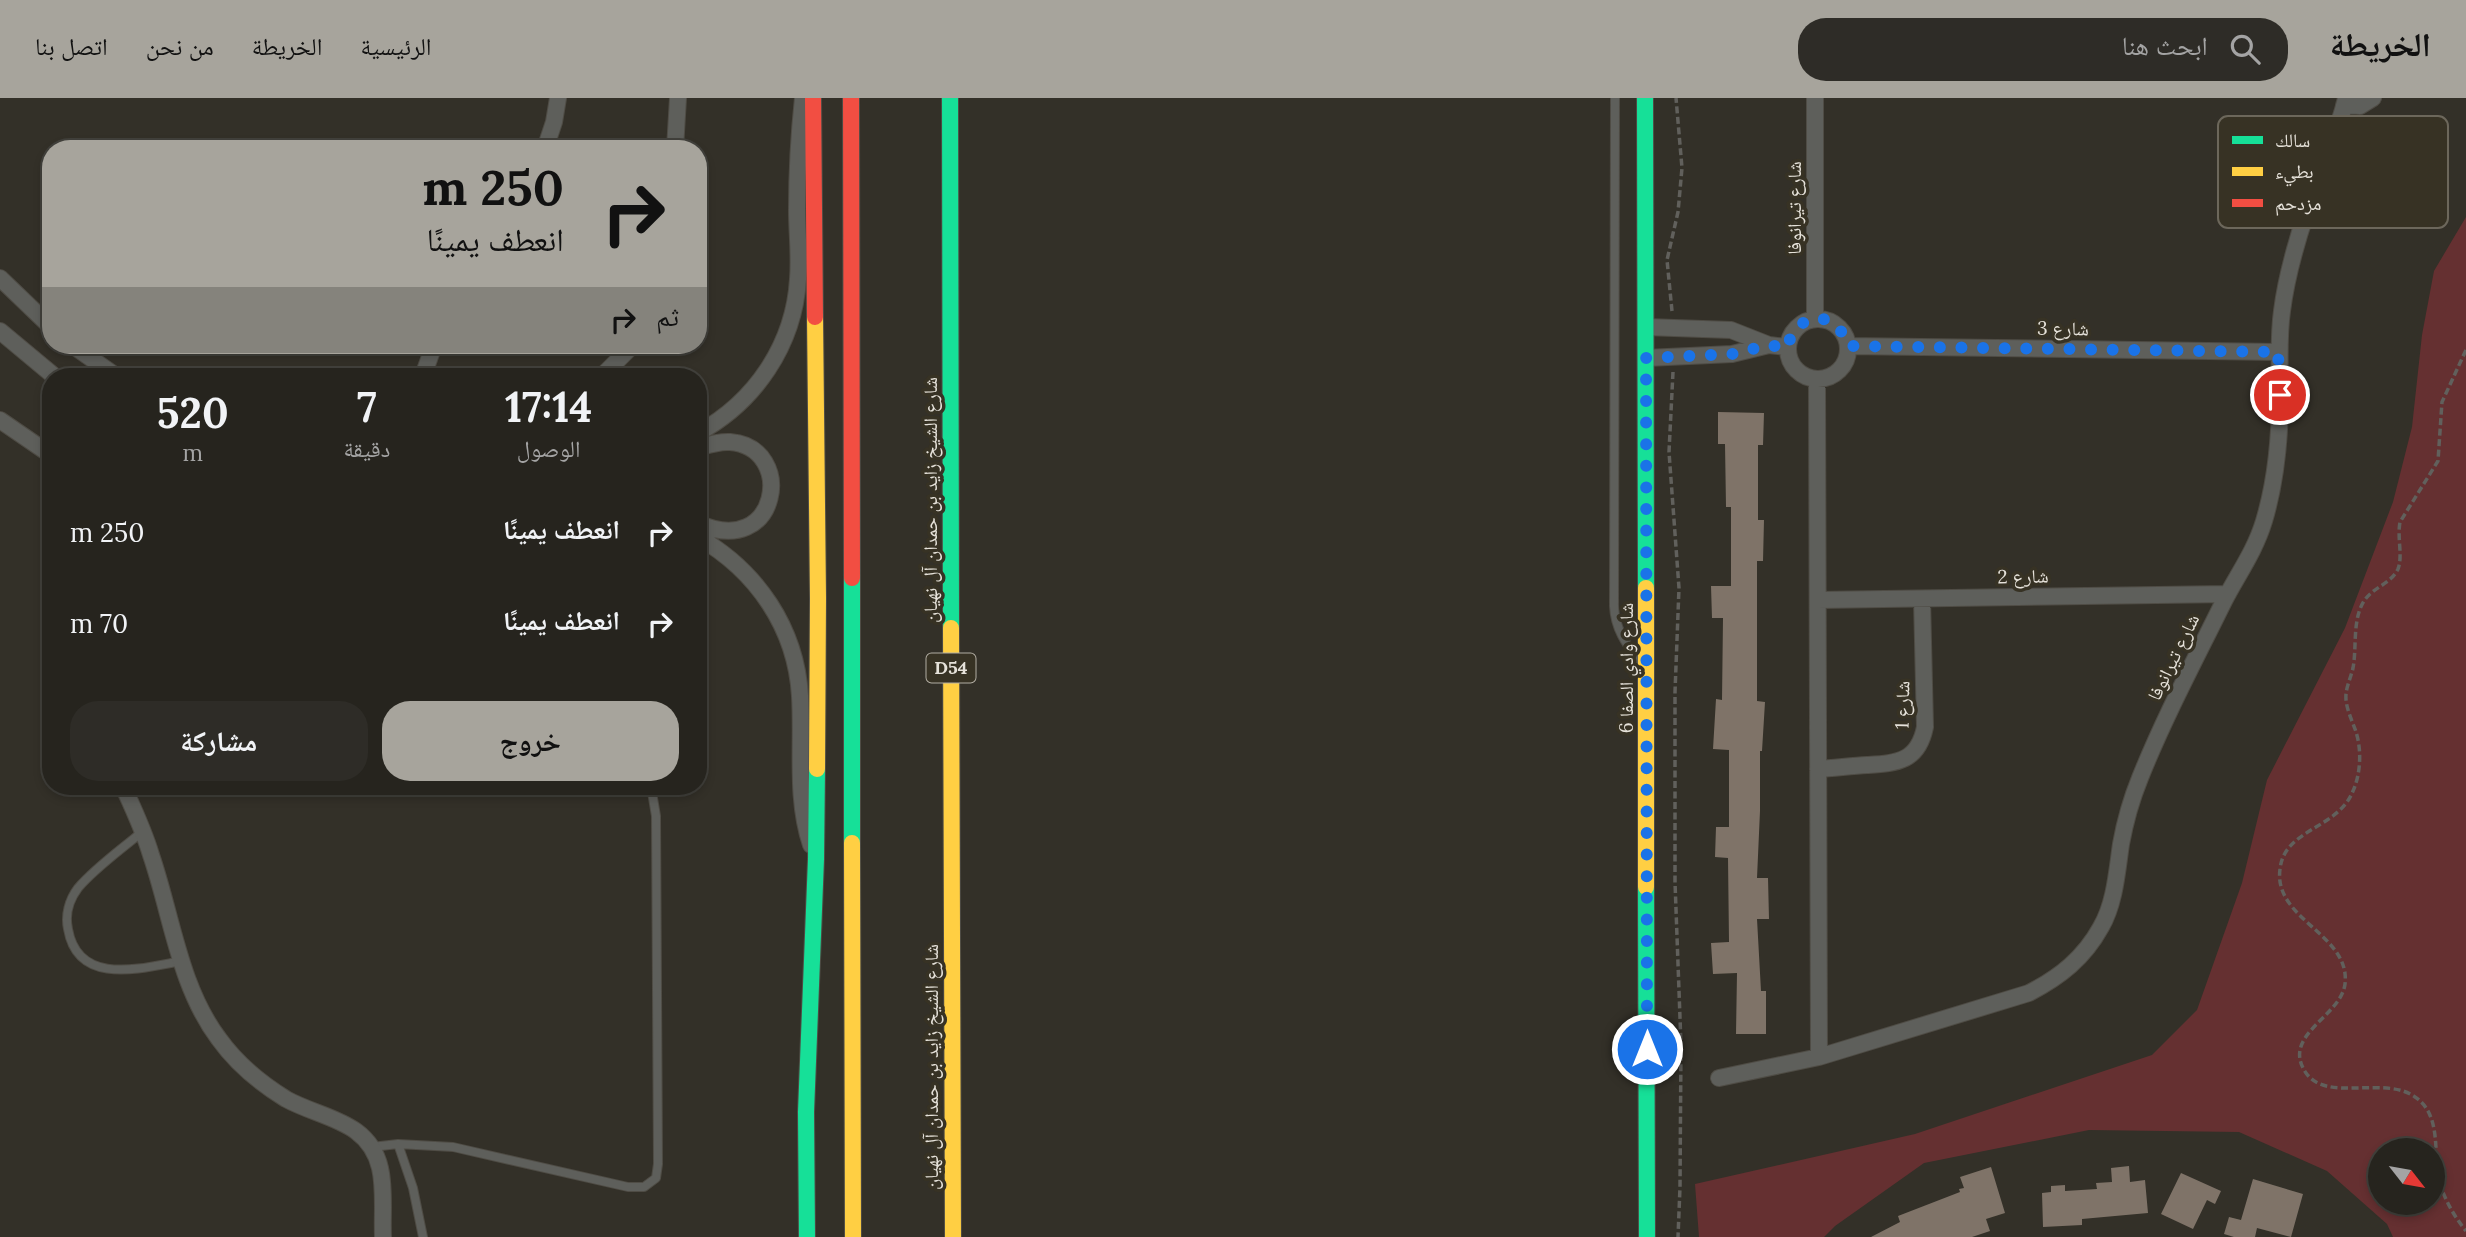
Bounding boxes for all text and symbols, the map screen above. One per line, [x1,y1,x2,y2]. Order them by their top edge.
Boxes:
search box [1798,18,2288,81]
text: الخريطة [2330,23,2431,65]
text: ابحث هنا [2122,29,2208,62]
icon: search [2226,30,2264,68]
text: اتصل بنا [35,31,108,62]
text: من نحن [146,31,214,62]
text: الخريطة [252,31,322,62]
text: الرئيسية [360,31,432,62]
legend [2218,116,2448,228]
text: سالك [2275,128,2310,152]
text: 250 m [422,156,564,218]
text: بطيء [2275,159,2314,187]
street label: شارع تيرانوفا [1782,161,1806,255]
icon: right [588,168,679,259]
text: مزدحم [2275,191,2321,216]
text: انعطف يمينًا [426,219,564,260]
text: ثم [656,300,679,333]
icon: right [604,301,642,339]
street label: شارع 3 [2037,316,2089,340]
pin [2250,365,2310,425]
icon: arrive [2261,376,2299,414]
street label: شارع الشيخ زايد بن حمدان آل نهيان [918,377,943,623]
text: 7 [357,380,377,434]
text: 17:14 [505,380,592,434]
text: 520 [157,386,229,440]
text: دقيقة [343,434,390,463]
text: الوصول [517,434,580,463]
text: m [182,438,203,467]
text: انعطف يمينًا [503,513,620,546]
icon: right [641,514,679,552]
text: 250 m [70,516,144,549]
street label: شارع 2 [1997,564,2049,588]
street label: شارع وادي الصفا 6 [1614,603,1642,733]
text: انعطف يمينًا [503,604,620,637]
icon: right [641,605,679,643]
text: 70 m [70,607,128,640]
street label: شارع تيرانوفا [2142,610,2204,704]
road number: D54 [926,654,976,682]
street label: شارع 1 [1890,681,1914,729]
button: مشاركة [70,701,368,781]
button: خروج [382,701,679,781]
street label: شارع الشيخ زايد بن حمدان آل نهيان [919,944,944,1190]
position arrow [1610,1012,1684,1086]
north arrow [2368,1138,2445,1214]
map controls [2368,1138,2445,1215]

